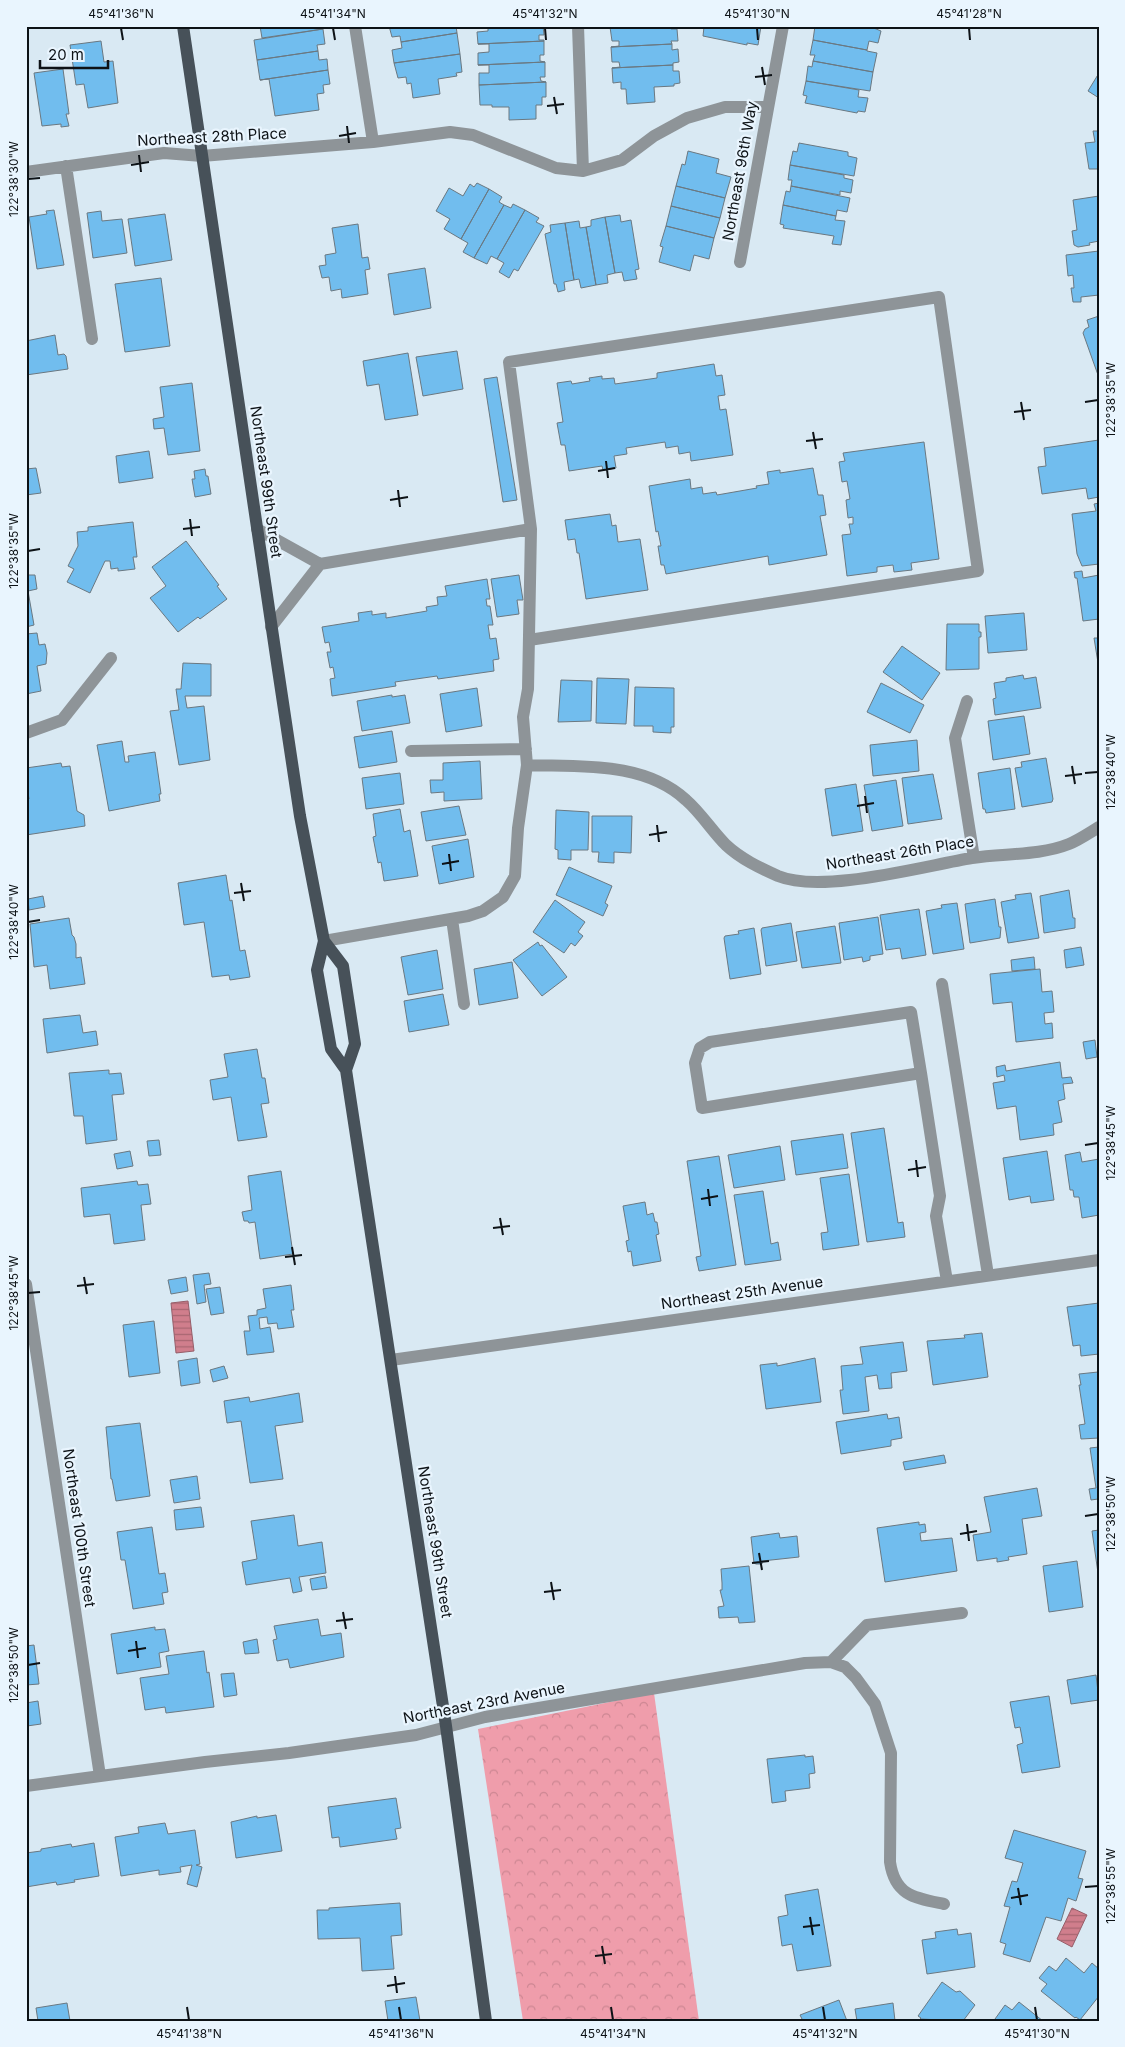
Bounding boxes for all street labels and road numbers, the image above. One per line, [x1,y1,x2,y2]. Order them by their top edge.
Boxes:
street label: Northeast 96th Way [718,99,761,242]
street label: Northeast 28th Place [137,123,287,150]
street label: Northeast 99th Street [246,405,287,559]
street label: Northeast 26th Place [824,831,975,874]
street label: Northeast 25th Avenue [660,1272,824,1313]
street label: Northeast 100th Street [59,1447,100,1609]
street label: Northeast 99th Street [414,1465,457,1619]
street label: Northeast 23rd Avenue [401,1678,566,1728]

